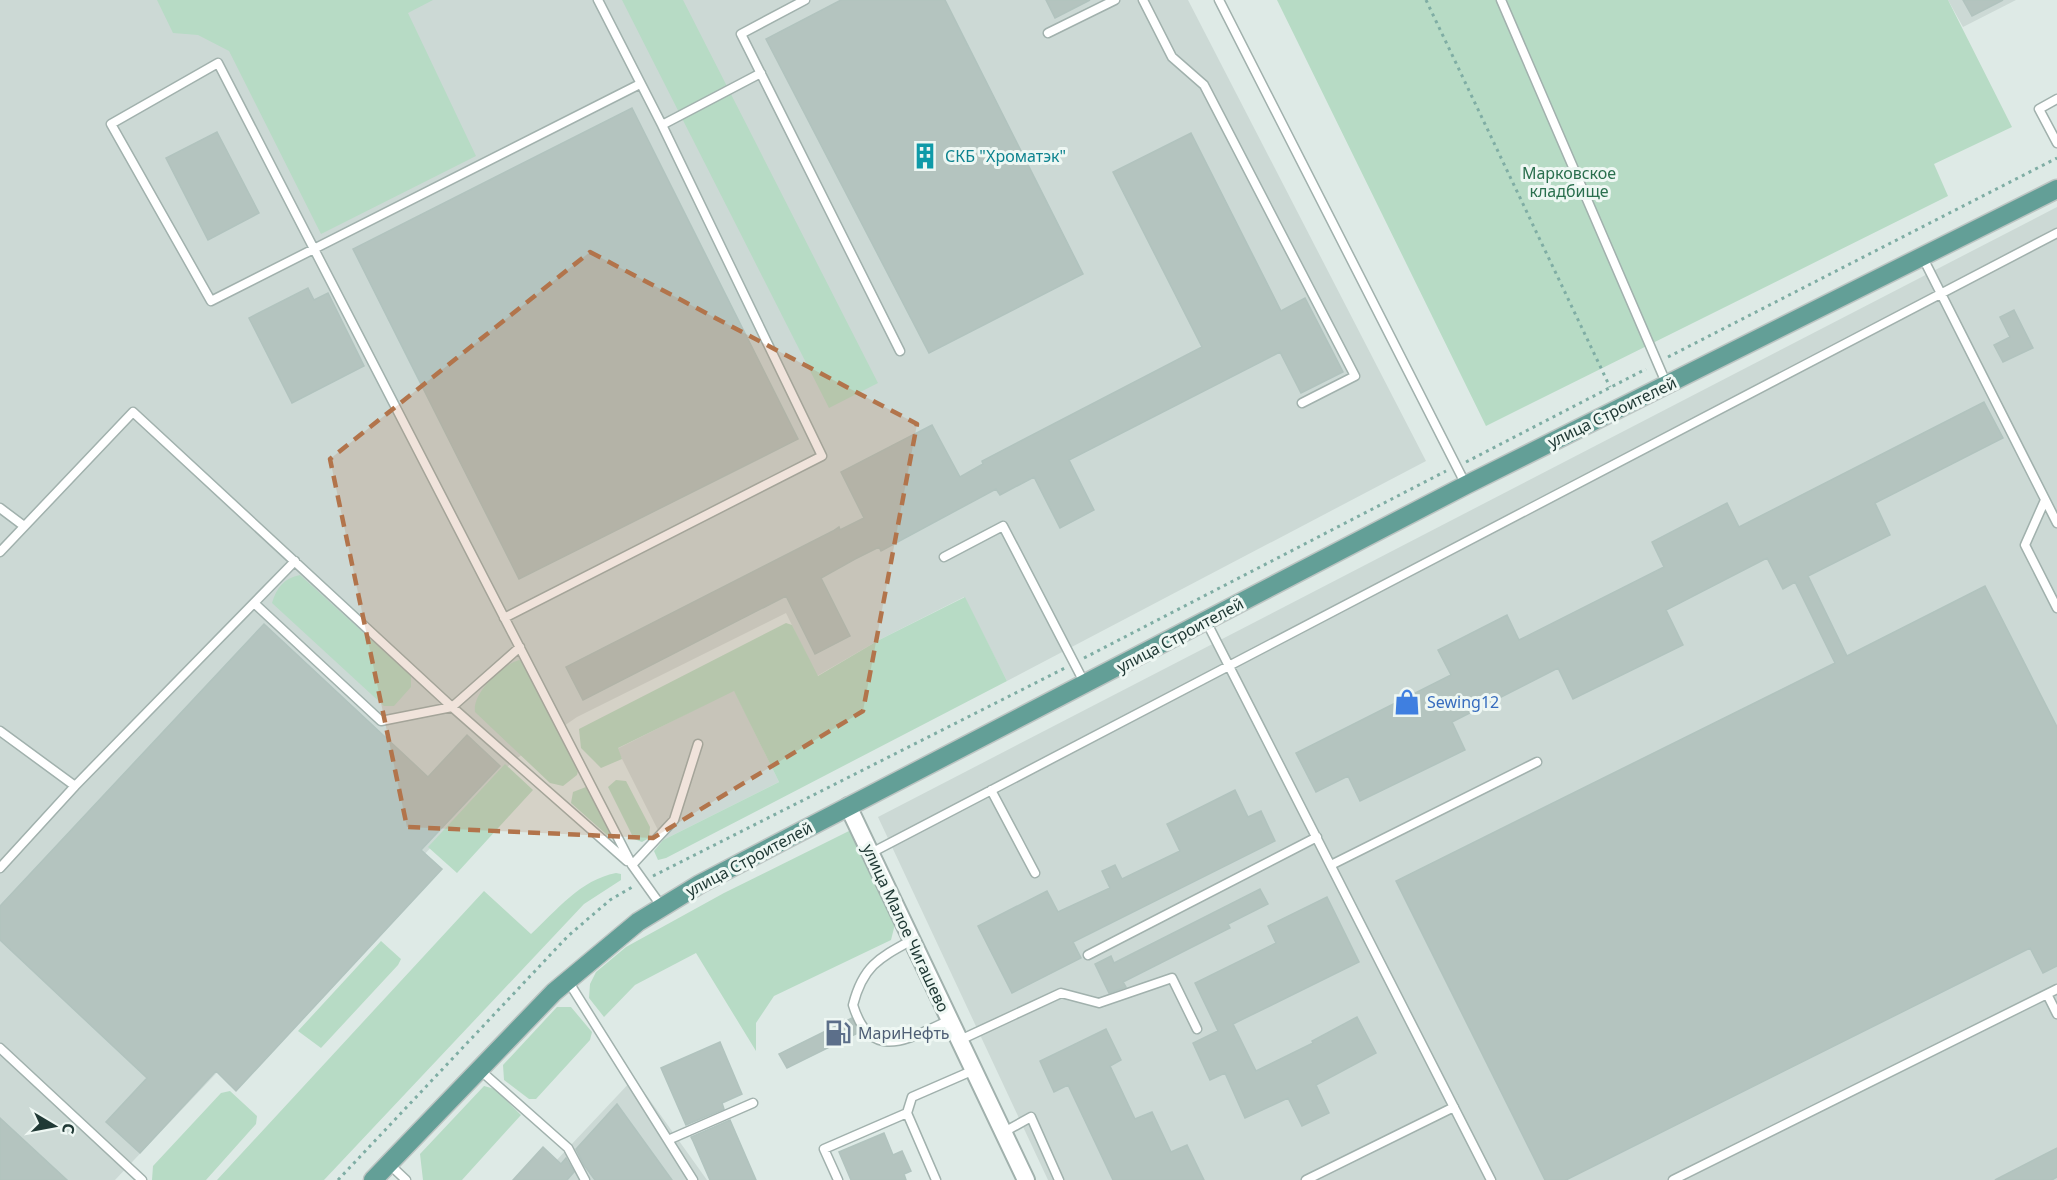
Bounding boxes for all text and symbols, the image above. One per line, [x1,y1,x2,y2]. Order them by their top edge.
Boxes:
building icon: СКБ "Хроматэк" [910,141,940,171]
place label: СКБ "Хроматэк" [945,145,1066,167]
park label: Марковское кладбище [1522,162,1616,202]
street label: улица Строителей [1544,371,1680,453]
street label: улица Строителей [1113,592,1247,678]
shop icon: Sewing12 [1392,687,1422,717]
place label: Sewing12 [1427,691,1499,713]
street label: улица Строителей [682,816,816,902]
street label: улица Малое Чигашево [857,840,955,1016]
fuel station icon: МариНефть [823,1018,853,1048]
place label: МариНефть [858,1022,950,1044]
north arrow [24,1096,84,1156]
text: С [57,1122,81,1136]

